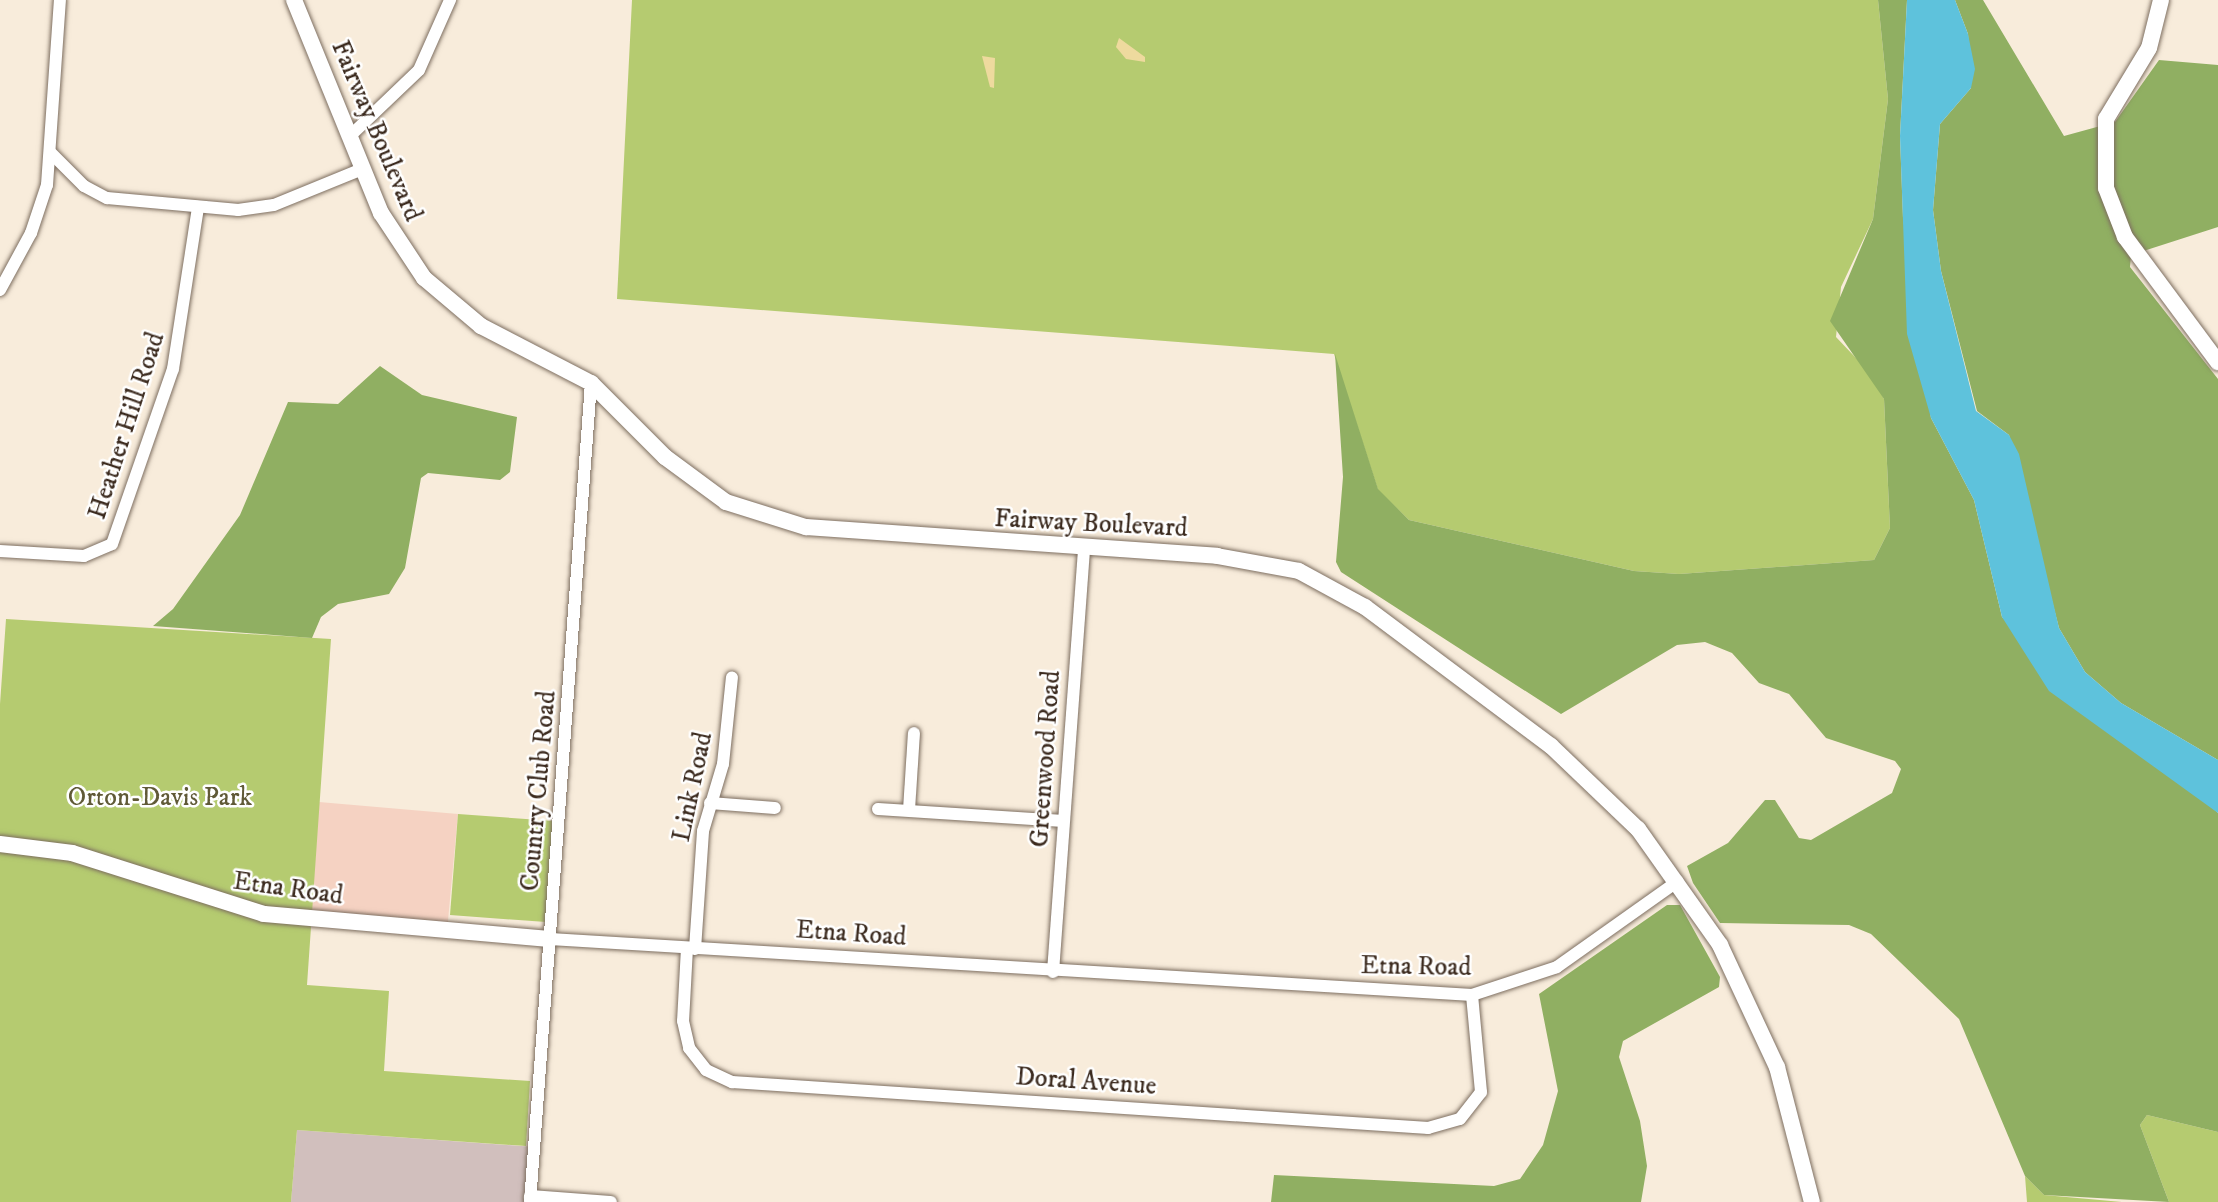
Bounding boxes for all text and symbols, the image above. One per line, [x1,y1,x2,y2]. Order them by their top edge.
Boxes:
street label: Fairway Boulevard [324,36,428,226]
street label: Heather Hill Road [82,329,172,523]
street label: Fairway Boulevard [994,503,1188,545]
street label: Greenwood Road [1024,670,1068,848]
street label: Country Club Road [515,690,563,892]
street label: Link Road [666,729,720,845]
park label: Orton-Davis Park [68,782,252,814]
street label: Etna Road [231,866,345,912]
street label: Etna Road [795,915,907,953]
street label: Etna Road [1360,950,1472,984]
street label: Doral Avenue [1015,1062,1157,1102]

